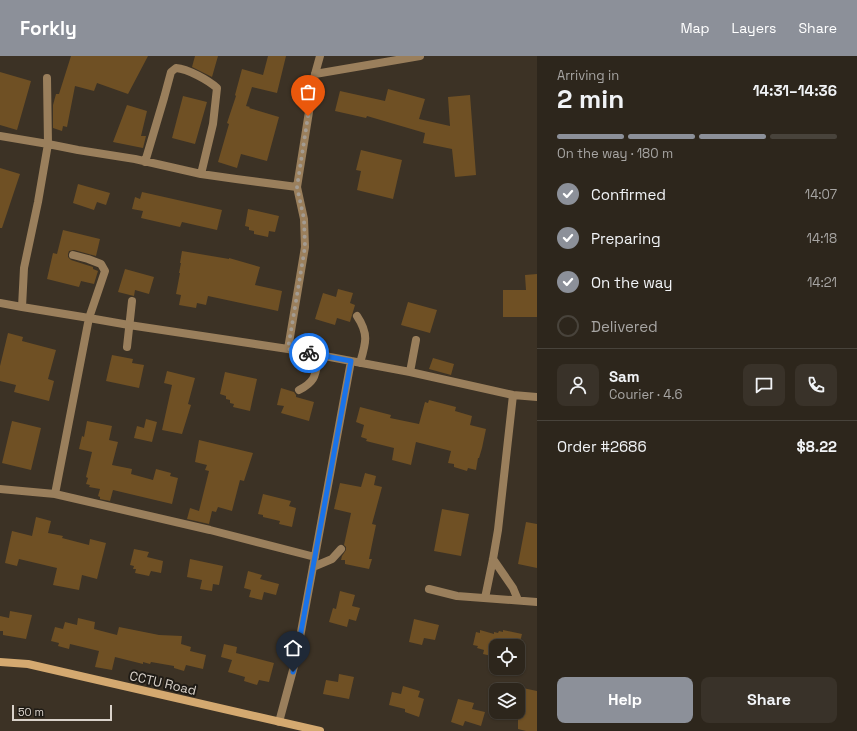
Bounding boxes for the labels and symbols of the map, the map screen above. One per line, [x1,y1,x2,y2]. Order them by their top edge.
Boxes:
pin [291,75,325,116]
courier [289,333,329,373]
pin [276,631,310,672]
street label: CCTU Road [128,667,198,699]
scale bar [12,703,112,722]

